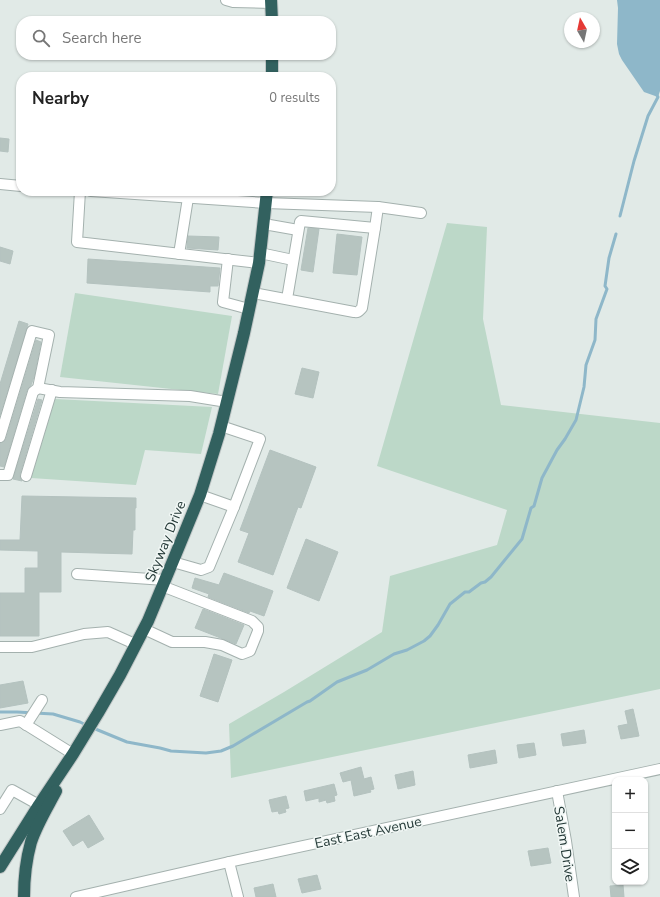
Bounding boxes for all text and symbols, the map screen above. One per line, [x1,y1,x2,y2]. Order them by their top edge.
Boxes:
north arrow [564,12,600,48]
search box [16,16,336,60]
icon: search [30,27,52,49]
text: Search here [62,28,142,48]
text: Nearby [32,87,89,110]
text: 0 results [269,89,320,107]
street label: Skyway Drive [141,498,190,585]
map controls [612,777,648,885]
button: + [612,777,648,813]
street label: Salem Drive [549,805,580,883]
street label: East East Avenue [313,812,423,853]
button: − [612,813,648,849]
button: layers [612,849,648,885]

